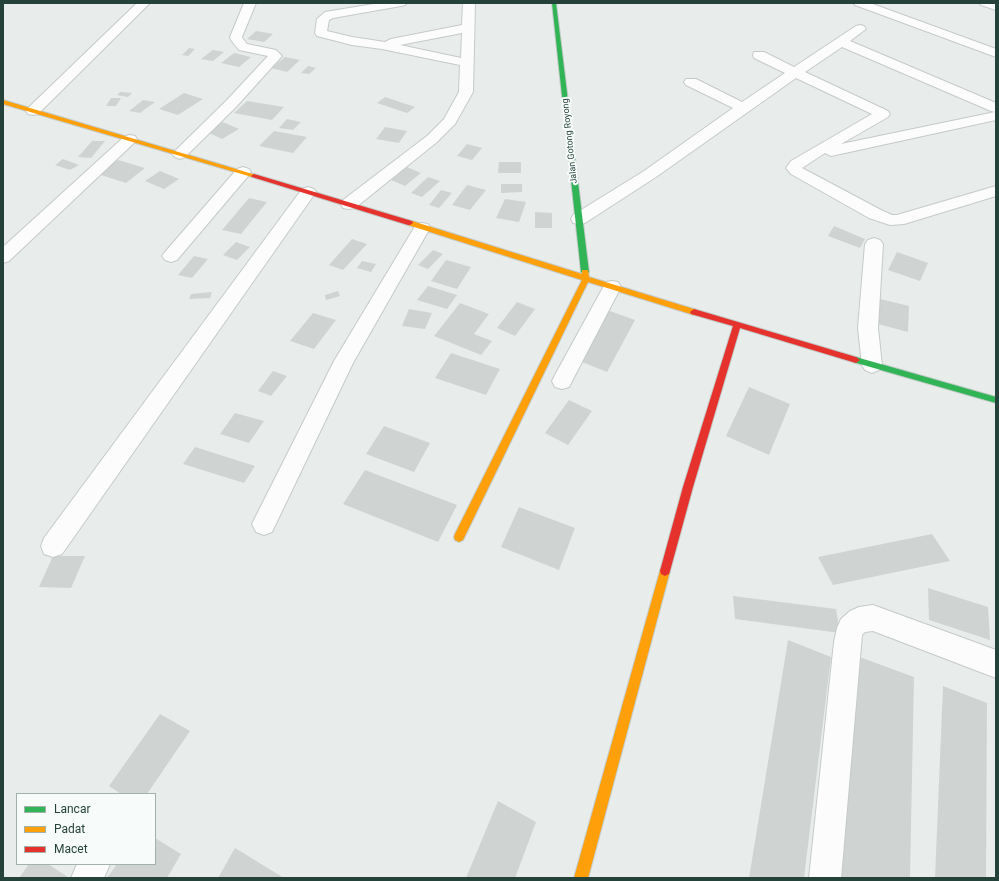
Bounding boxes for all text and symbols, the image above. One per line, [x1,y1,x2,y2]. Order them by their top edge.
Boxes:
street label: Jalan Gotong Royong [560,98,580,184]
legend [16,793,156,865]
text: Lancar [54,802,91,816]
text: Padat [54,822,85,836]
text: Macet [54,842,88,856]

